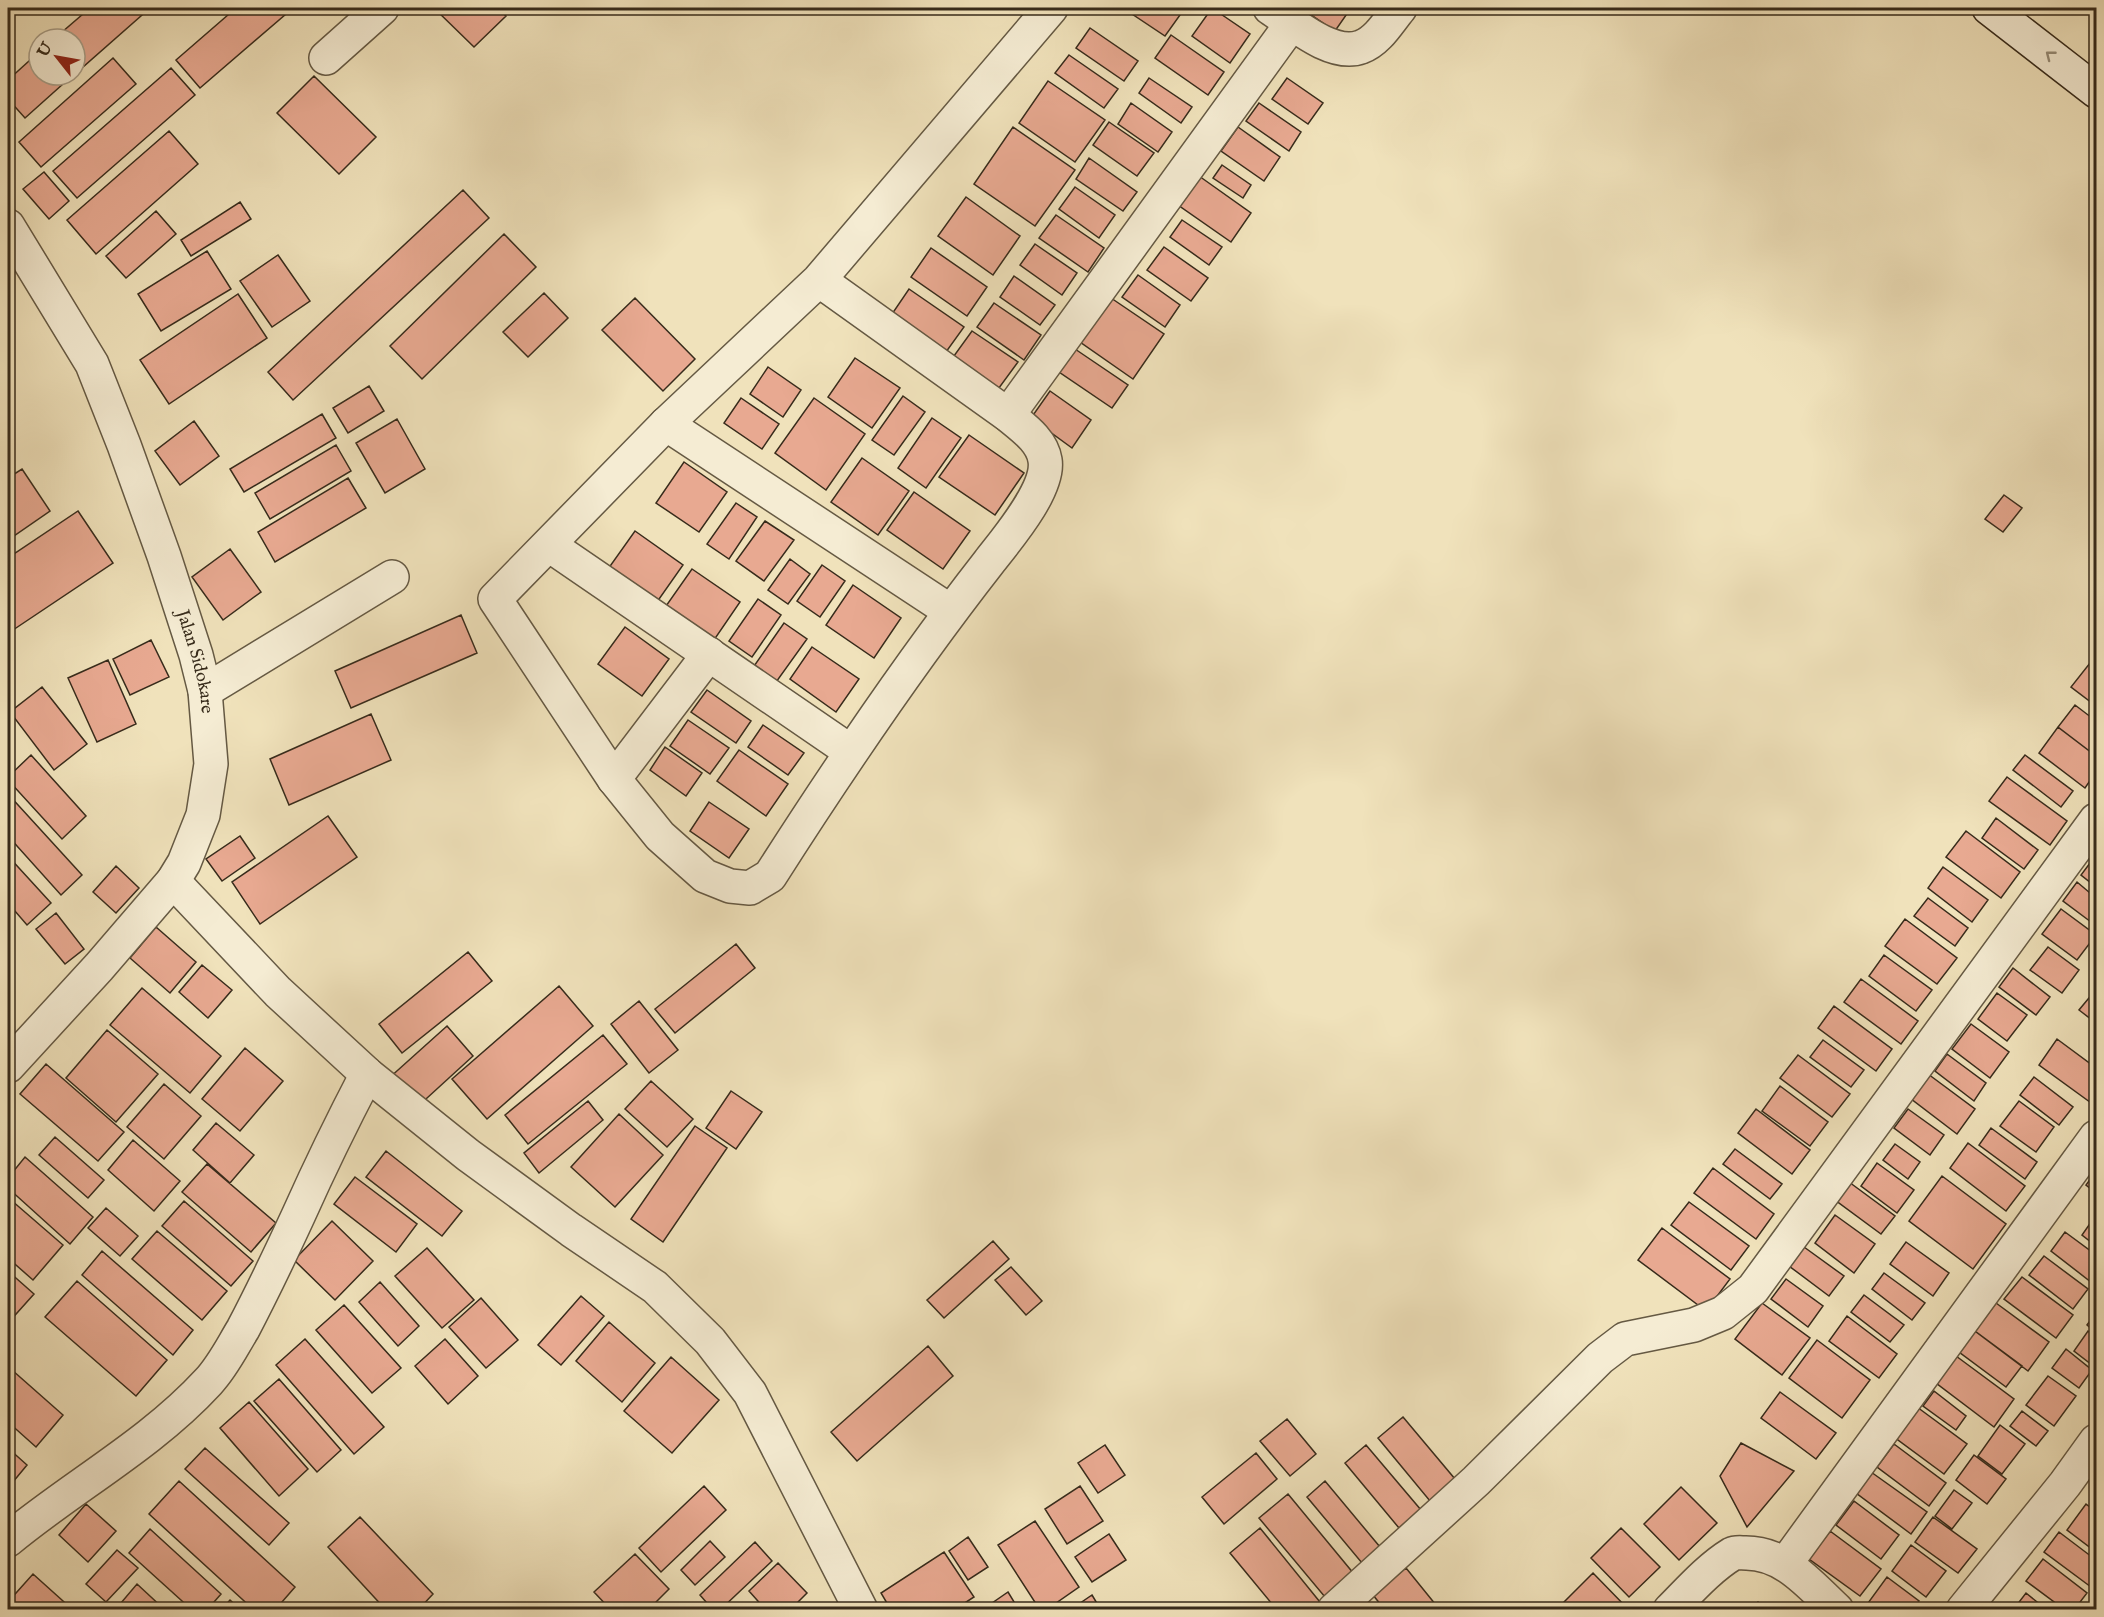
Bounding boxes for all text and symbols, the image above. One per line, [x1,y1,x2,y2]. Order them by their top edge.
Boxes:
north arrow [27,27,87,87]
text: U [33,39,58,62]
one-way arrow [2046,52,2057,63]
street label: Jalan Sidokare [170,605,218,714]

